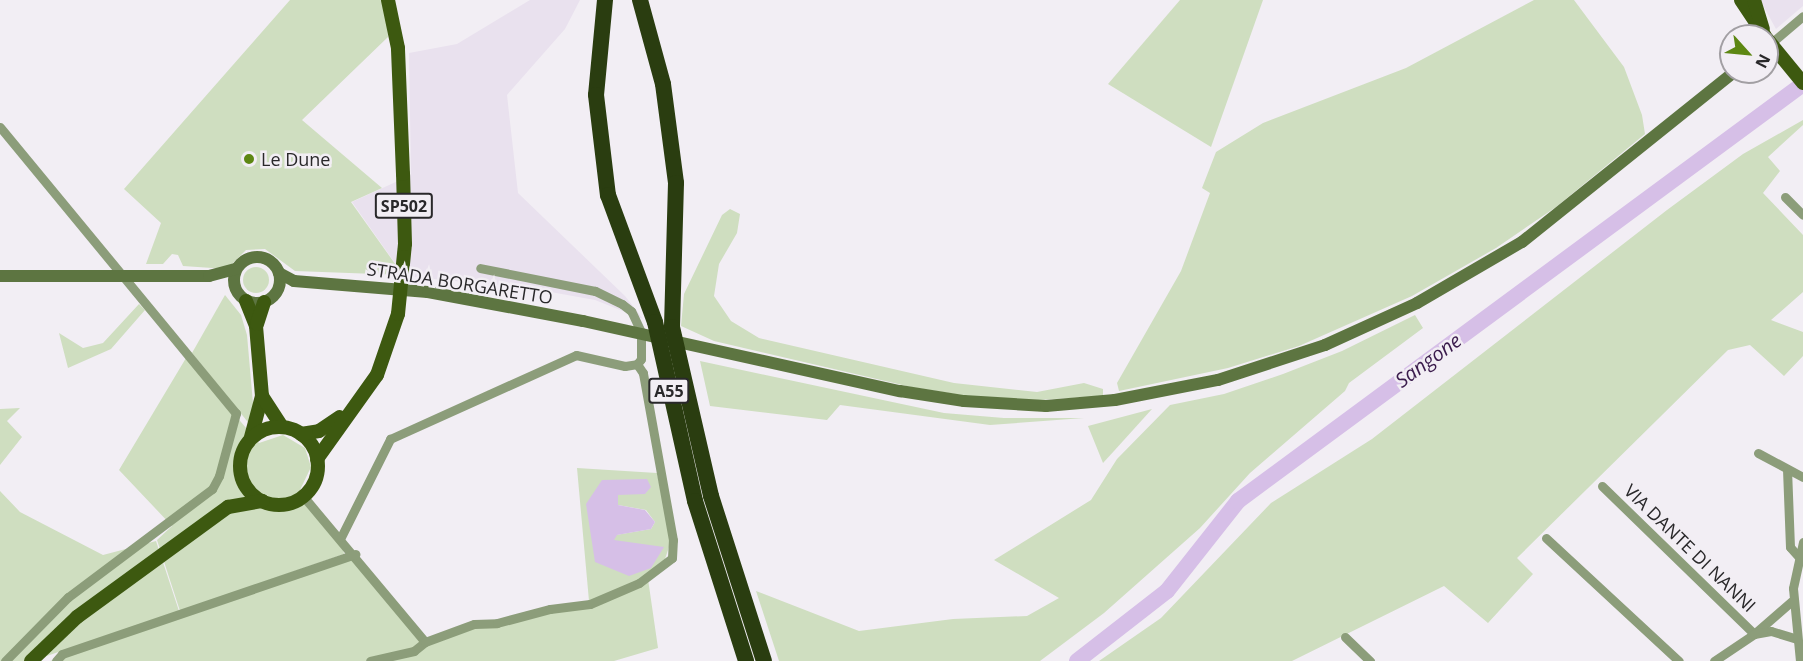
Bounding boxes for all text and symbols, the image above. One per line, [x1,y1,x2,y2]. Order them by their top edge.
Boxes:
north arrow [1719,24,1779,84]
text: N [1751,50,1776,72]
place label: Le Dune [261,148,330,170]
marker: Le Dune [242,152,256,166]
road number: SP502 [374,193,434,219]
street label: STRADA BORGARETTO [366,258,554,308]
water label: Sangone [1390,328,1466,392]
road number: A55 [648,378,690,404]
street label: VIA DANTE DI NANNI [1620,480,1760,616]

